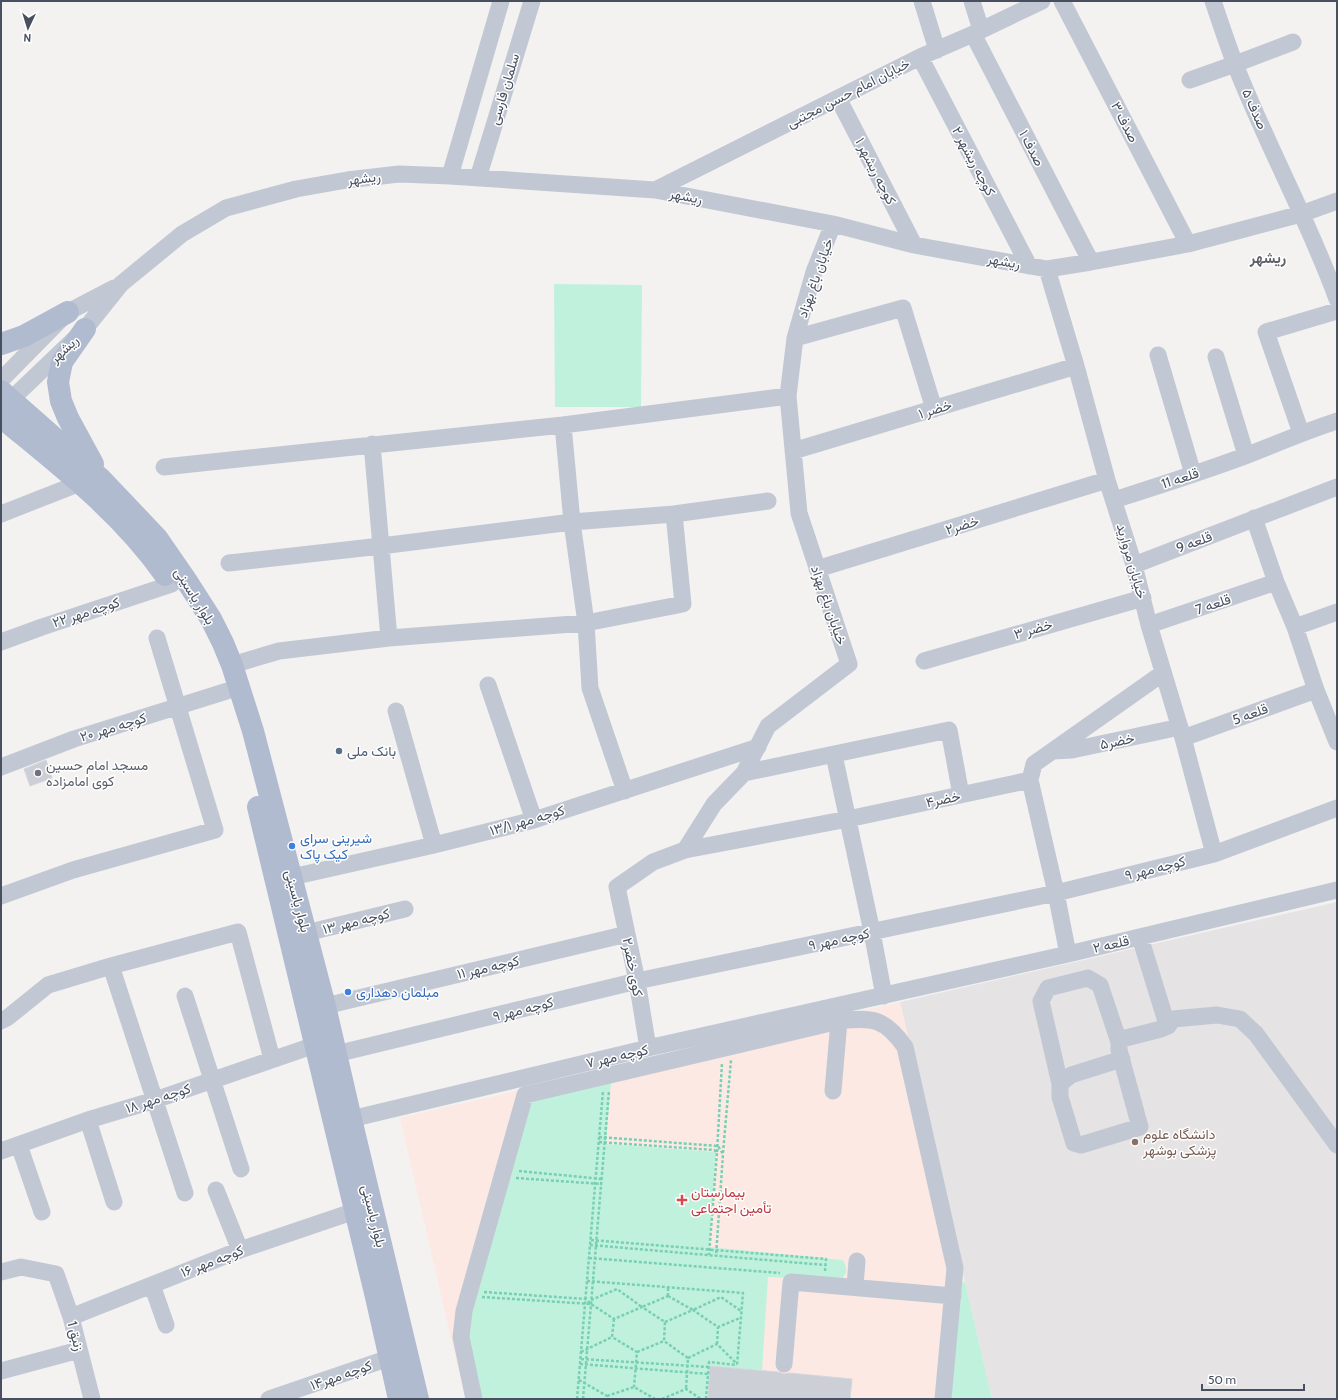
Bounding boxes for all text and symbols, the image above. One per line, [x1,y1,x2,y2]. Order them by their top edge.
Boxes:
north arrow [8,8,48,48]
text: N [23,31,32,45]
street label: سلمان فارسی [485,51,523,127]
street label: خیابان امام حسن مجتبی [783,54,913,132]
street label: صدف ۵ [1238,86,1272,132]
street label: صدف ۳ [1107,98,1143,146]
street label: کوچه ریشهر ۲ [947,123,1000,199]
street label: صدف ۱ [1015,127,1049,169]
street label: کوچه ریشهر ۱ [851,134,901,208]
street label: ریشهر [345,167,382,189]
street label: ریشهر [667,184,704,208]
street label: خیابان باغ بهزاد [793,236,839,321]
street label: ریشهر [985,249,1022,273]
district label: ریشهر [1249,249,1286,267]
street label: ریشهر [45,331,82,368]
street label: خضر ۱ [916,395,954,423]
street label: قلعه 11 [1159,464,1201,492]
street label: خضر۲ [943,511,981,539]
street label: خیابان مروارید [1113,521,1151,601]
street label: قلعه 9 [1173,527,1215,557]
street label: خیابان باغ بهزاد [805,563,851,648]
street label: بلوار یاسینی [170,564,220,628]
street label: قلعه 7 [1193,590,1233,618]
street label: کوچه مهر ۲۲ [50,593,122,632]
street label: خضر ۳ [1012,615,1054,643]
street label: قلعه 5 [1230,699,1270,729]
street label: کوچه مهر ۲۰ [78,708,149,747]
street label: خضر۵ [1098,729,1136,753]
place label: بانک ملی [347,742,396,760]
marker: بانک ملی [334,746,344,756]
place label: مسجد امام حسین کوی امامزاده [46,756,148,790]
marker: مسجد امام حسین کوی امامزاده [33,768,43,778]
street label: خضر۴ [924,787,962,811]
street label: کوچه مهر ۱۳/۱ [487,801,567,840]
place label: شیرینی سرای کیک پاک [300,829,372,864]
marker: شیرینی سرای کیک پاک [287,841,297,851]
street label: کوچه مهر ۹ [1123,852,1187,885]
street label: بلوار یاسینی [281,868,315,934]
street label: کوچه مهر ۱۳ [321,904,392,939]
street label: کوچه مهر ۹ [807,924,871,955]
street label: قلعه ۲ [1091,931,1131,957]
street label: کوی خضر۲ [618,936,648,998]
street label: کوچه مهر ۱۱ [455,951,521,984]
place label: مبلمان دهداری [356,983,439,1001]
marker: مبلمان دهداری [343,987,353,997]
street label: کوچه مهر ۹ [491,993,555,1026]
street label: کوچه مهر ۷ [584,1040,650,1073]
street label: کوچه مهر ۱۸ [123,1079,193,1118]
place label: دانشگاه علوم پزشکی بوشهر [1142,1125,1217,1160]
marker: دانشگاه علوم پزشکی بوشهر [1130,1137,1140,1147]
street label: بلوار یاسینی [358,1183,390,1249]
place label: بیمارستان تأمین اجتماعی [691,1183,772,1217]
marker: بیمارستان تأمین اجتماعی [676,1194,688,1206]
street label: کوچه مهر ۱۶ [178,1241,246,1282]
street label: زنبق 1 [63,1319,89,1353]
street label: کوچه مهر۱۴ [308,1356,375,1395]
scale bar [1202,1366,1304,1392]
text: 50 m [1208,1372,1236,1387]

